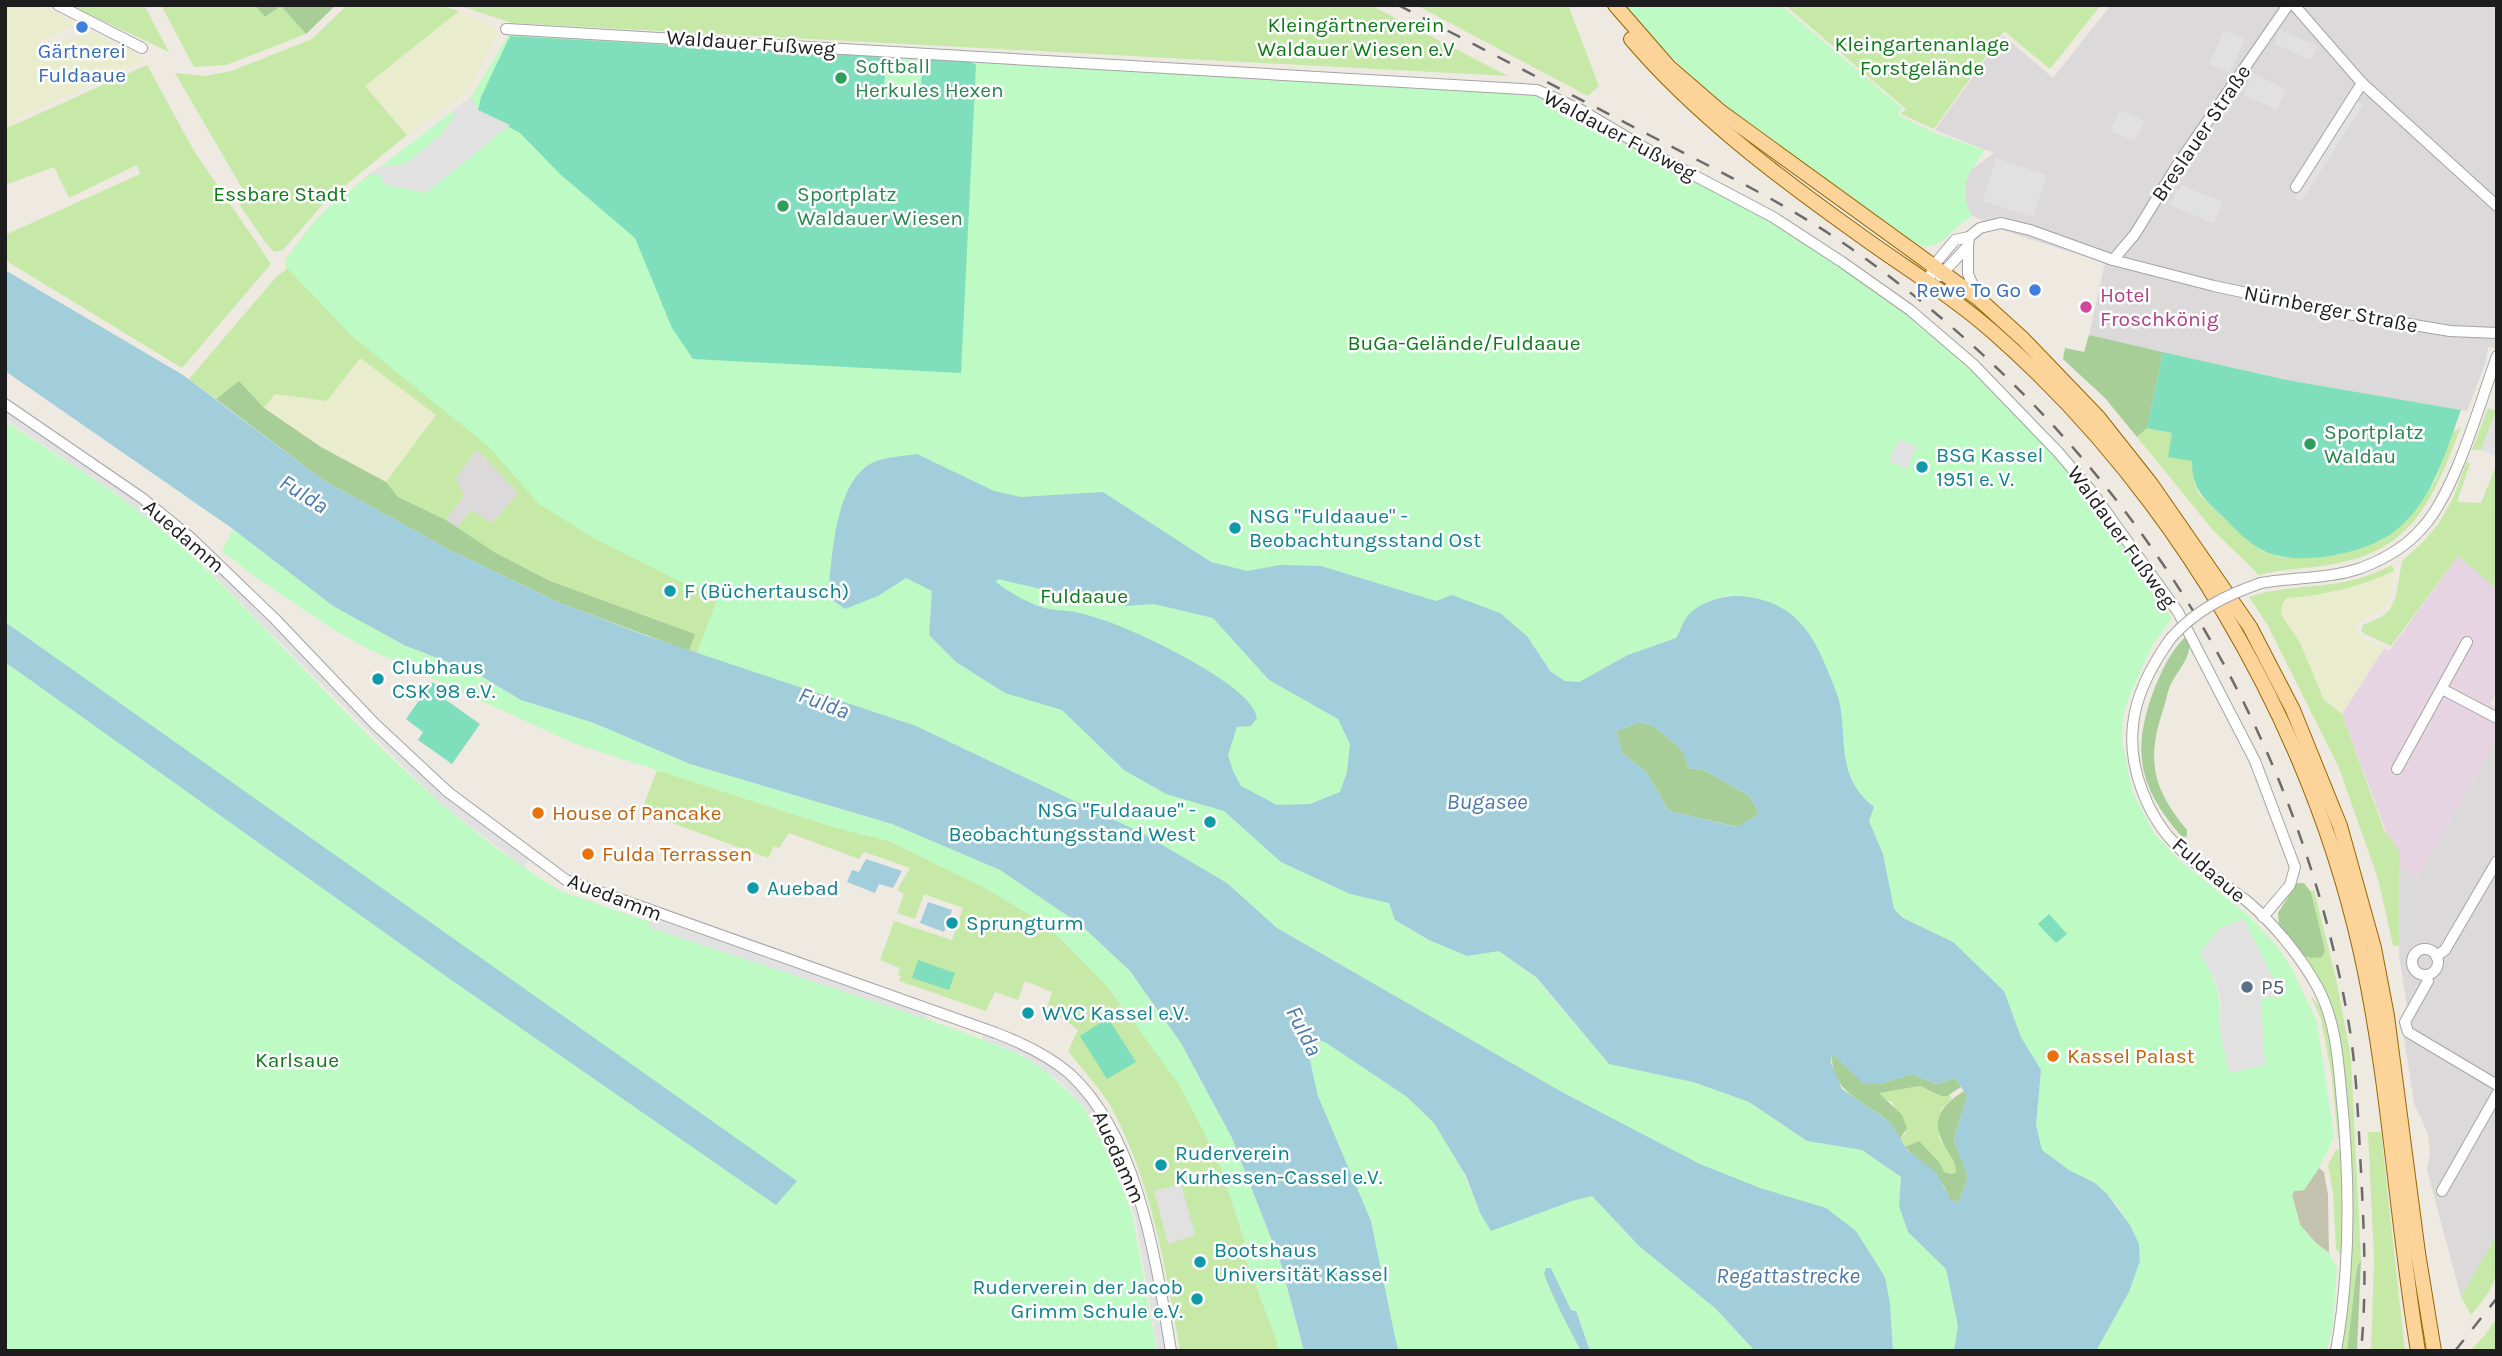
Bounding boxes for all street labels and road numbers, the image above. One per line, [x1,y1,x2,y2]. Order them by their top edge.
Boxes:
street label: Waldauer Fußweg [666,25,837,61]
street label: Breslauer Straße [2146,60,2256,206]
street label: Waldauer Fußweg [1540,85,1701,185]
street label: Nürnberger Straße [2242,280,2420,338]
street label: Waldauer Fußweg [2062,461,2182,613]
street label: Auedamm [139,495,229,577]
street label: Fuldaaue [2168,832,2250,908]
street label: Auedamm [565,868,665,926]
street label: Auedamm [1088,1107,1150,1207]

